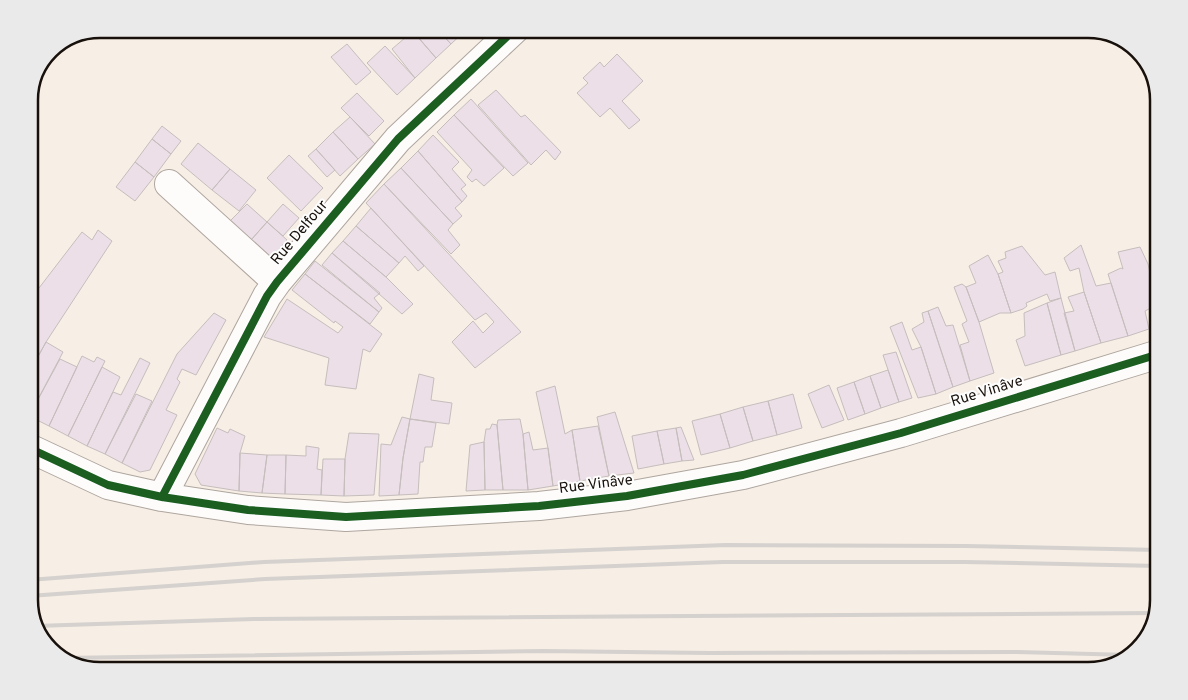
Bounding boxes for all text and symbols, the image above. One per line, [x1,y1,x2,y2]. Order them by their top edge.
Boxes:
street label: Rue Delfour [267,196,333,269]
street label: Rue Vinâve [949,372,1025,412]
street label: Rue Vinâve [558,471,634,499]

